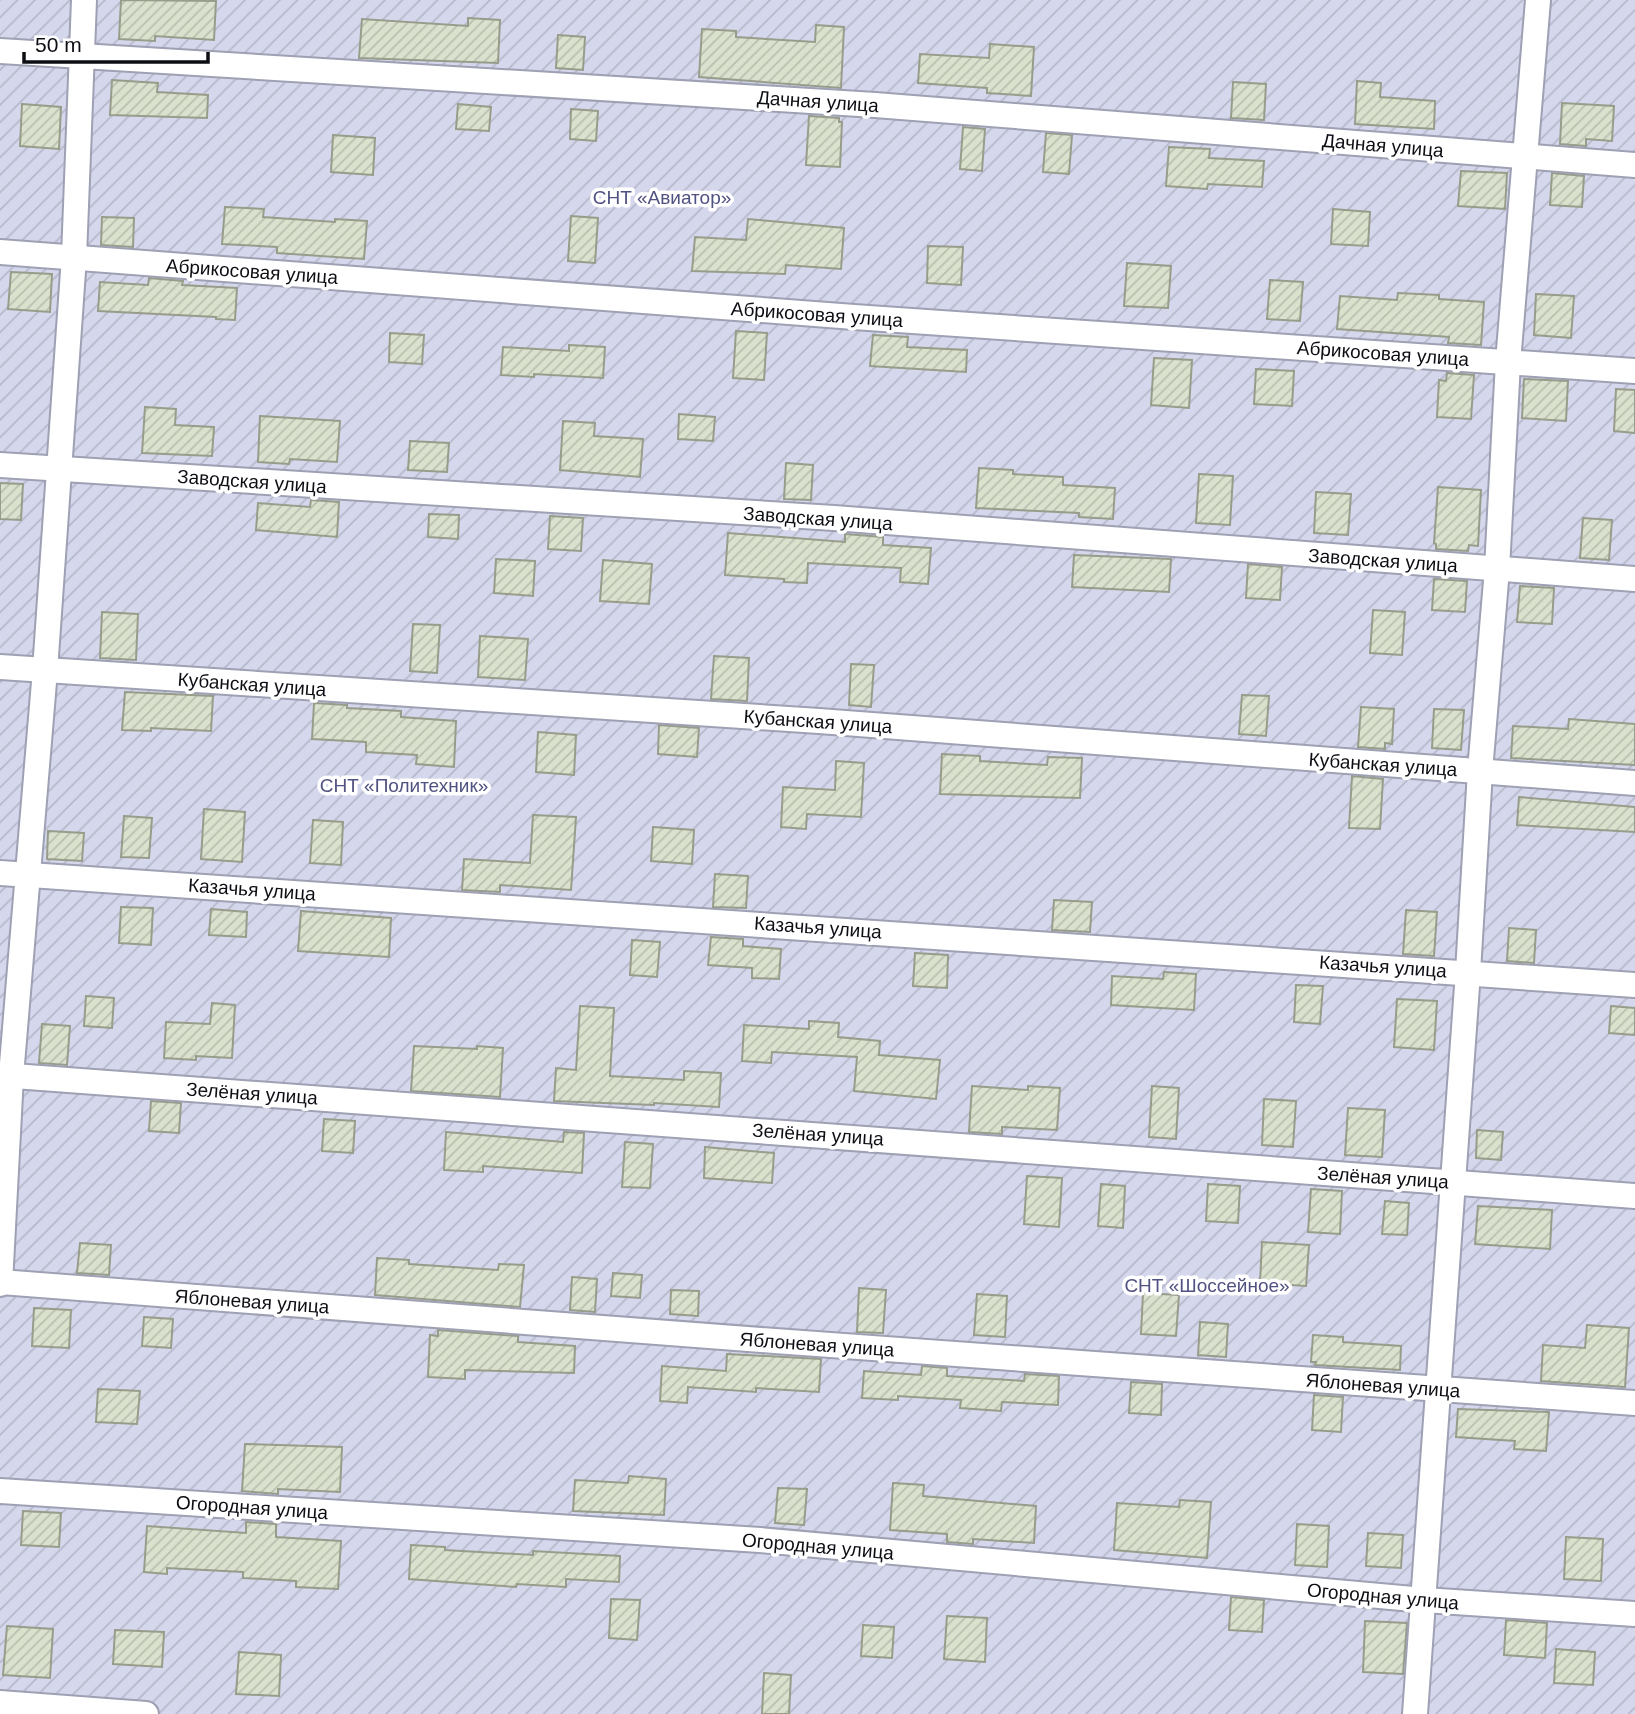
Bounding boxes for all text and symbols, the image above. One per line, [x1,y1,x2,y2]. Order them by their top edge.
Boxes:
scale bar [24,21,208,65]
text: 50 m [35,33,82,56]
street label: Дачная улица [756,87,880,116]
street label: Дачная улица [1321,130,1445,161]
park label: СНТ «Авиатор» [593,187,731,208]
street label: Абрикосовая улица [165,255,339,288]
street label: Абрикосовая улица [730,298,904,331]
street label: Абрикосовая улица [1296,337,1470,370]
street label: Заводская улица [177,466,328,497]
street label: Заводская улица [743,503,894,534]
street label: Заводская улица [1308,545,1459,576]
street label: Кубанская улица [177,669,327,700]
street label: Кубанская улица [743,706,893,737]
street label: Кубанская улица [1308,749,1458,780]
park label: СНТ «Политехник» [320,775,488,796]
street label: Казачья улица [187,875,317,904]
street label: Казачья улица [753,913,883,942]
street label: Казачья улица [1318,952,1448,981]
street label: Зелёная улица [185,1078,319,1109]
street label: Зелёная улица [751,1119,885,1150]
street label: Зелёная улица [1316,1162,1450,1193]
park label: СНТ «Шоссейное» [1124,1275,1290,1296]
street label: Яблоневая улица [174,1286,330,1317]
street label: Яблоневая улица [739,1329,895,1360]
street label: Яблоневая улица [1305,1370,1461,1401]
street label: Огородная улица [175,1492,329,1523]
street label: Огородная улица [741,1529,895,1564]
street label: Огородная улица [1306,1579,1460,1614]

